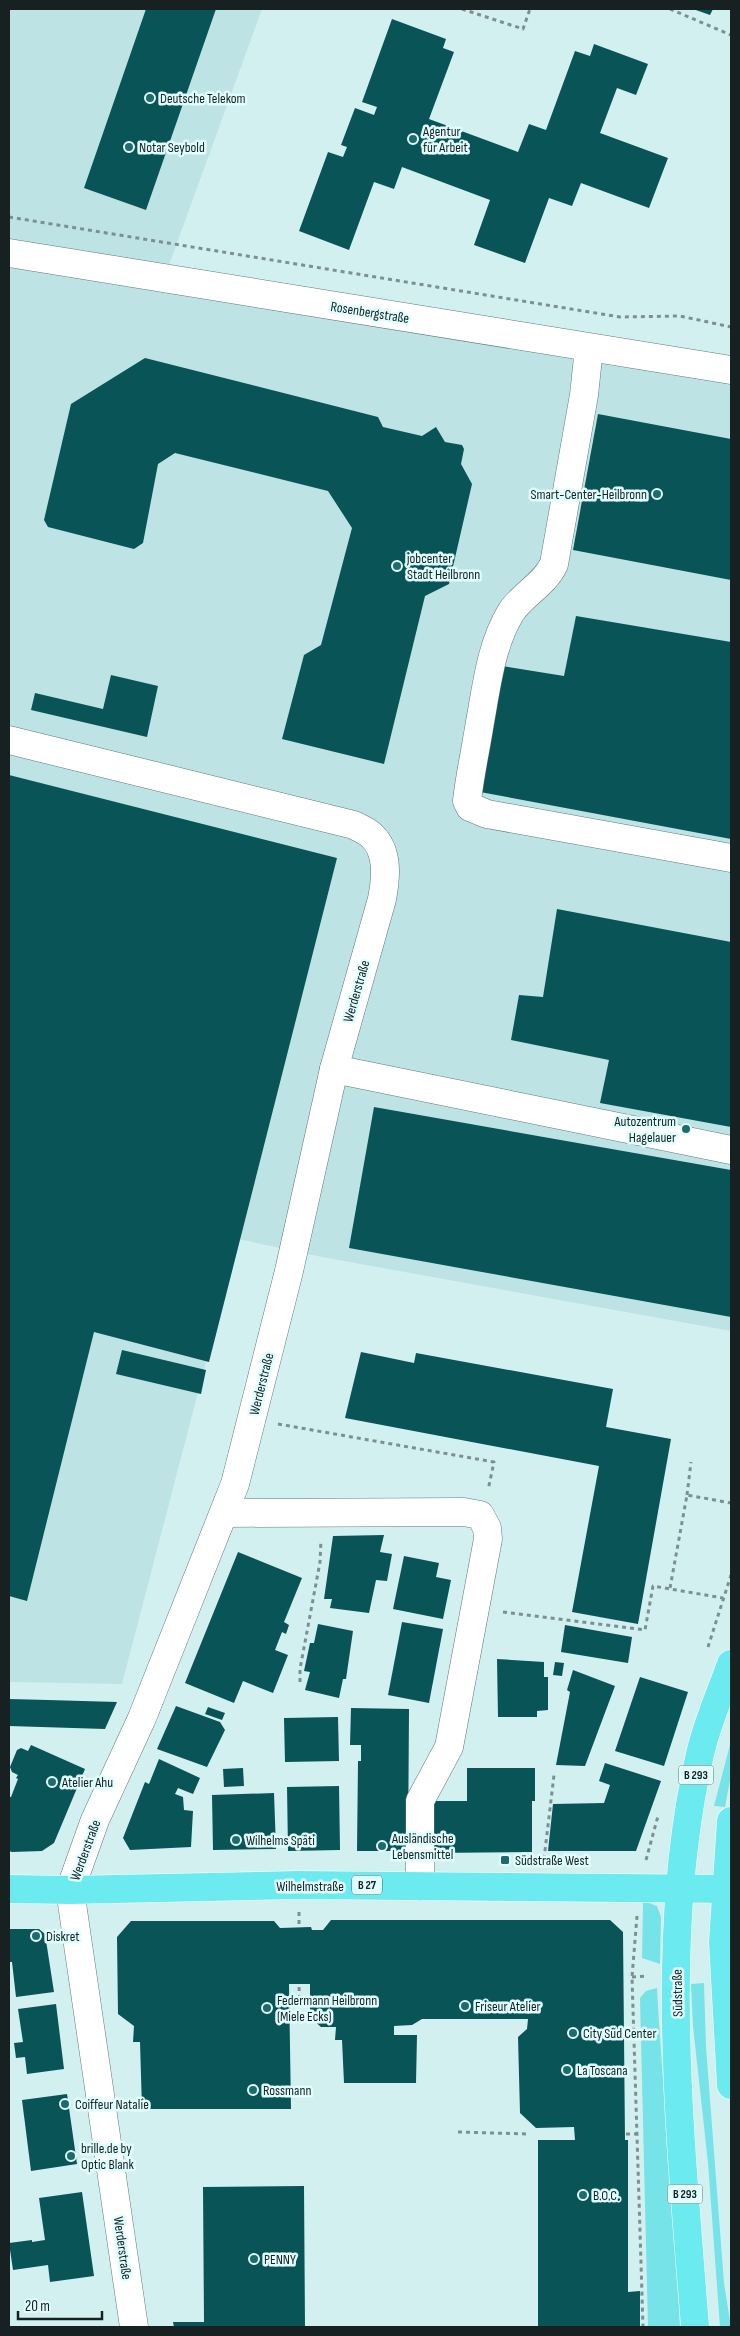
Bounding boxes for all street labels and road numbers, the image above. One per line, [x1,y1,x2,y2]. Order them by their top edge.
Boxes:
street label: Rosenbergstraße [329,298,410,327]
street label: Werderstraße [340,958,373,1024]
street label: Werderstraße [246,1351,277,1417]
road number: B 293 [678,1766,714,1784]
street label: Werderstraße [67,1817,104,1883]
road number: B 27 [352,1876,382,1894]
street label: Wilhelmstraße [276,1878,344,1895]
street label: Südstraße [669,1969,686,2017]
road number: B 293 [668,2184,702,2204]
street label: Werderstraße [110,2215,135,2281]

